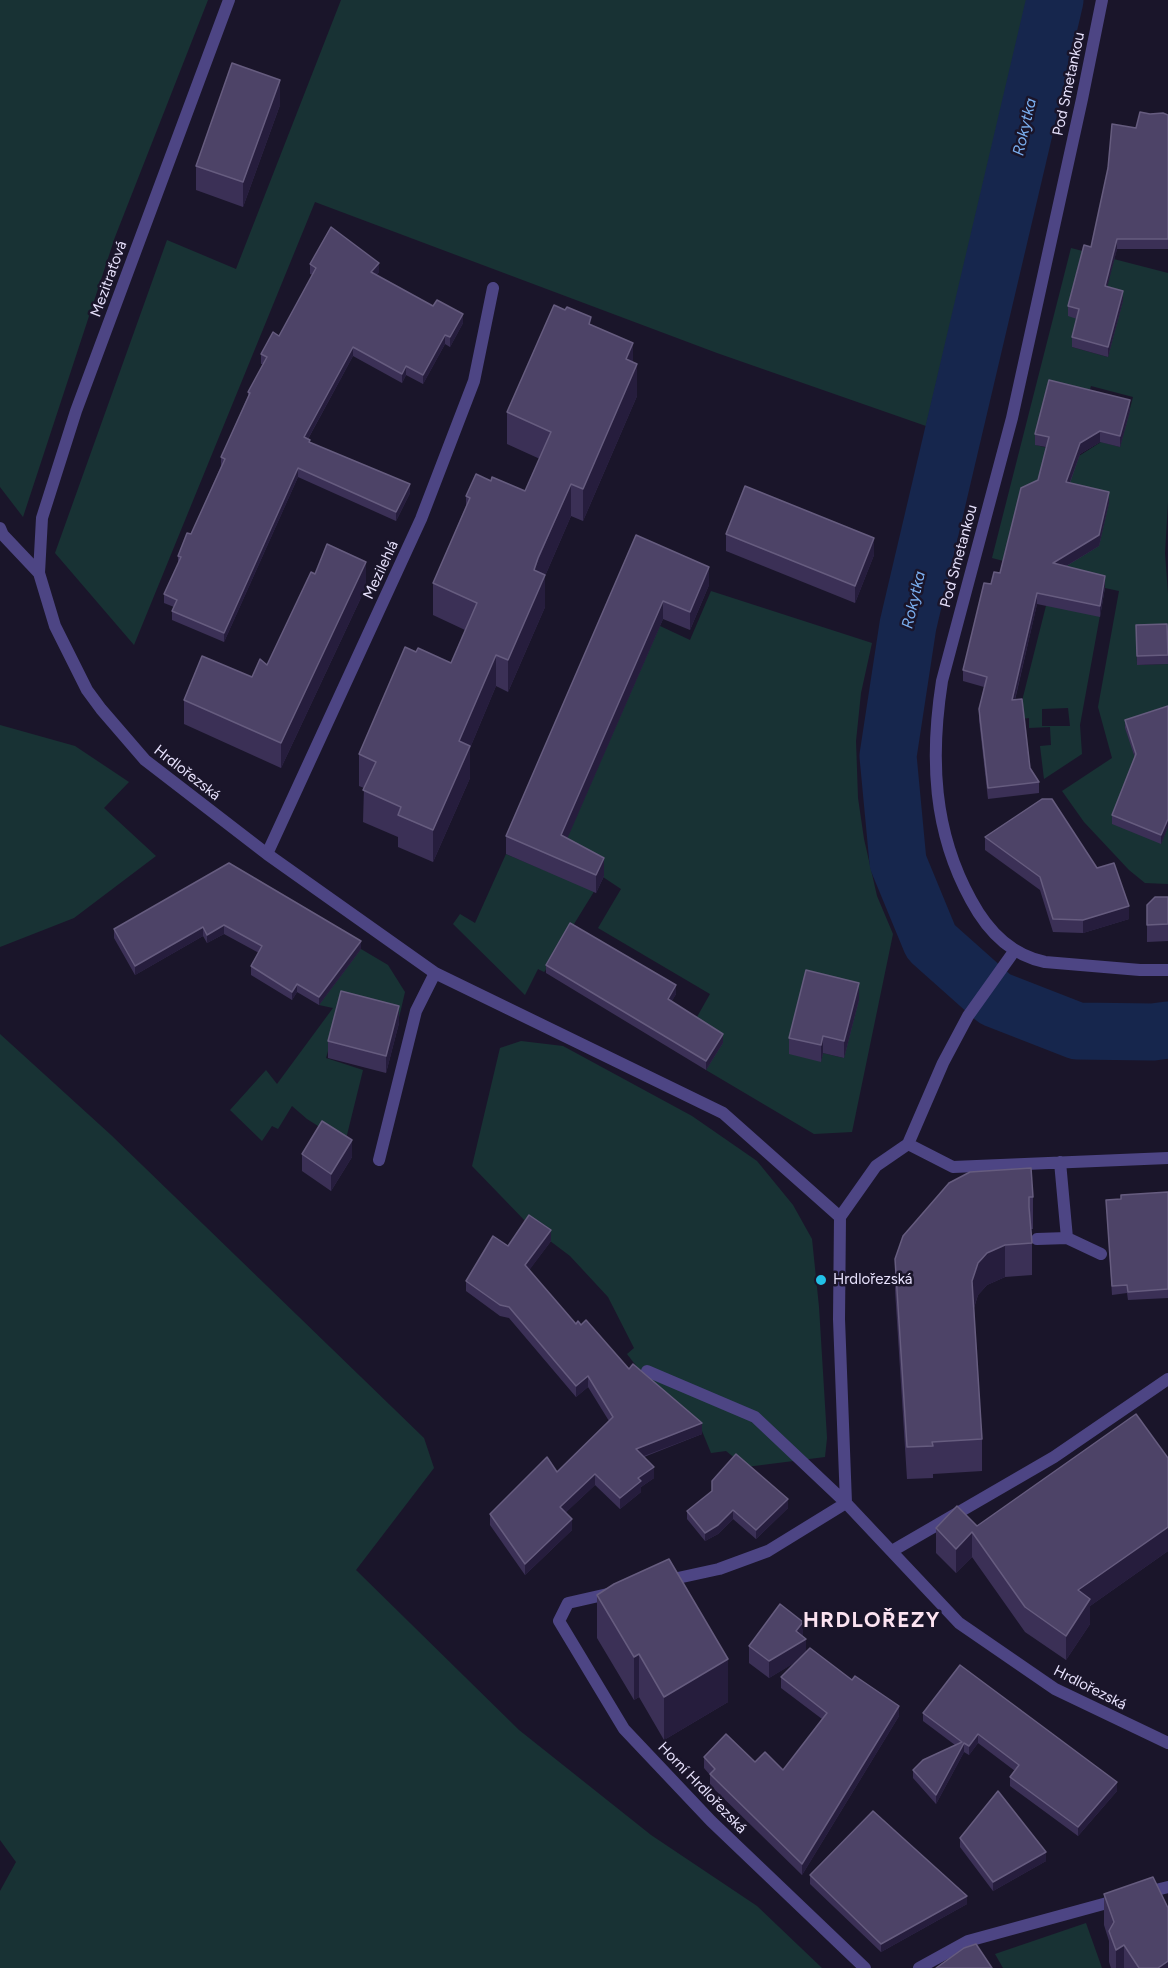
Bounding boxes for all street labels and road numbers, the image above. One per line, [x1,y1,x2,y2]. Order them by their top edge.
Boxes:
street label: Pod Smetankou [1049,30,1089,138]
street label: Mezitraťová [87,239,131,319]
street label: Pod Smetankou [937,503,981,609]
street label: Mezilehlá [360,538,402,602]
street label: Hrdlořezská [150,741,224,805]
street label: Hrdlořezská [1051,1662,1129,1714]
street label: Horní Hrdlořezská [654,1739,750,1837]

